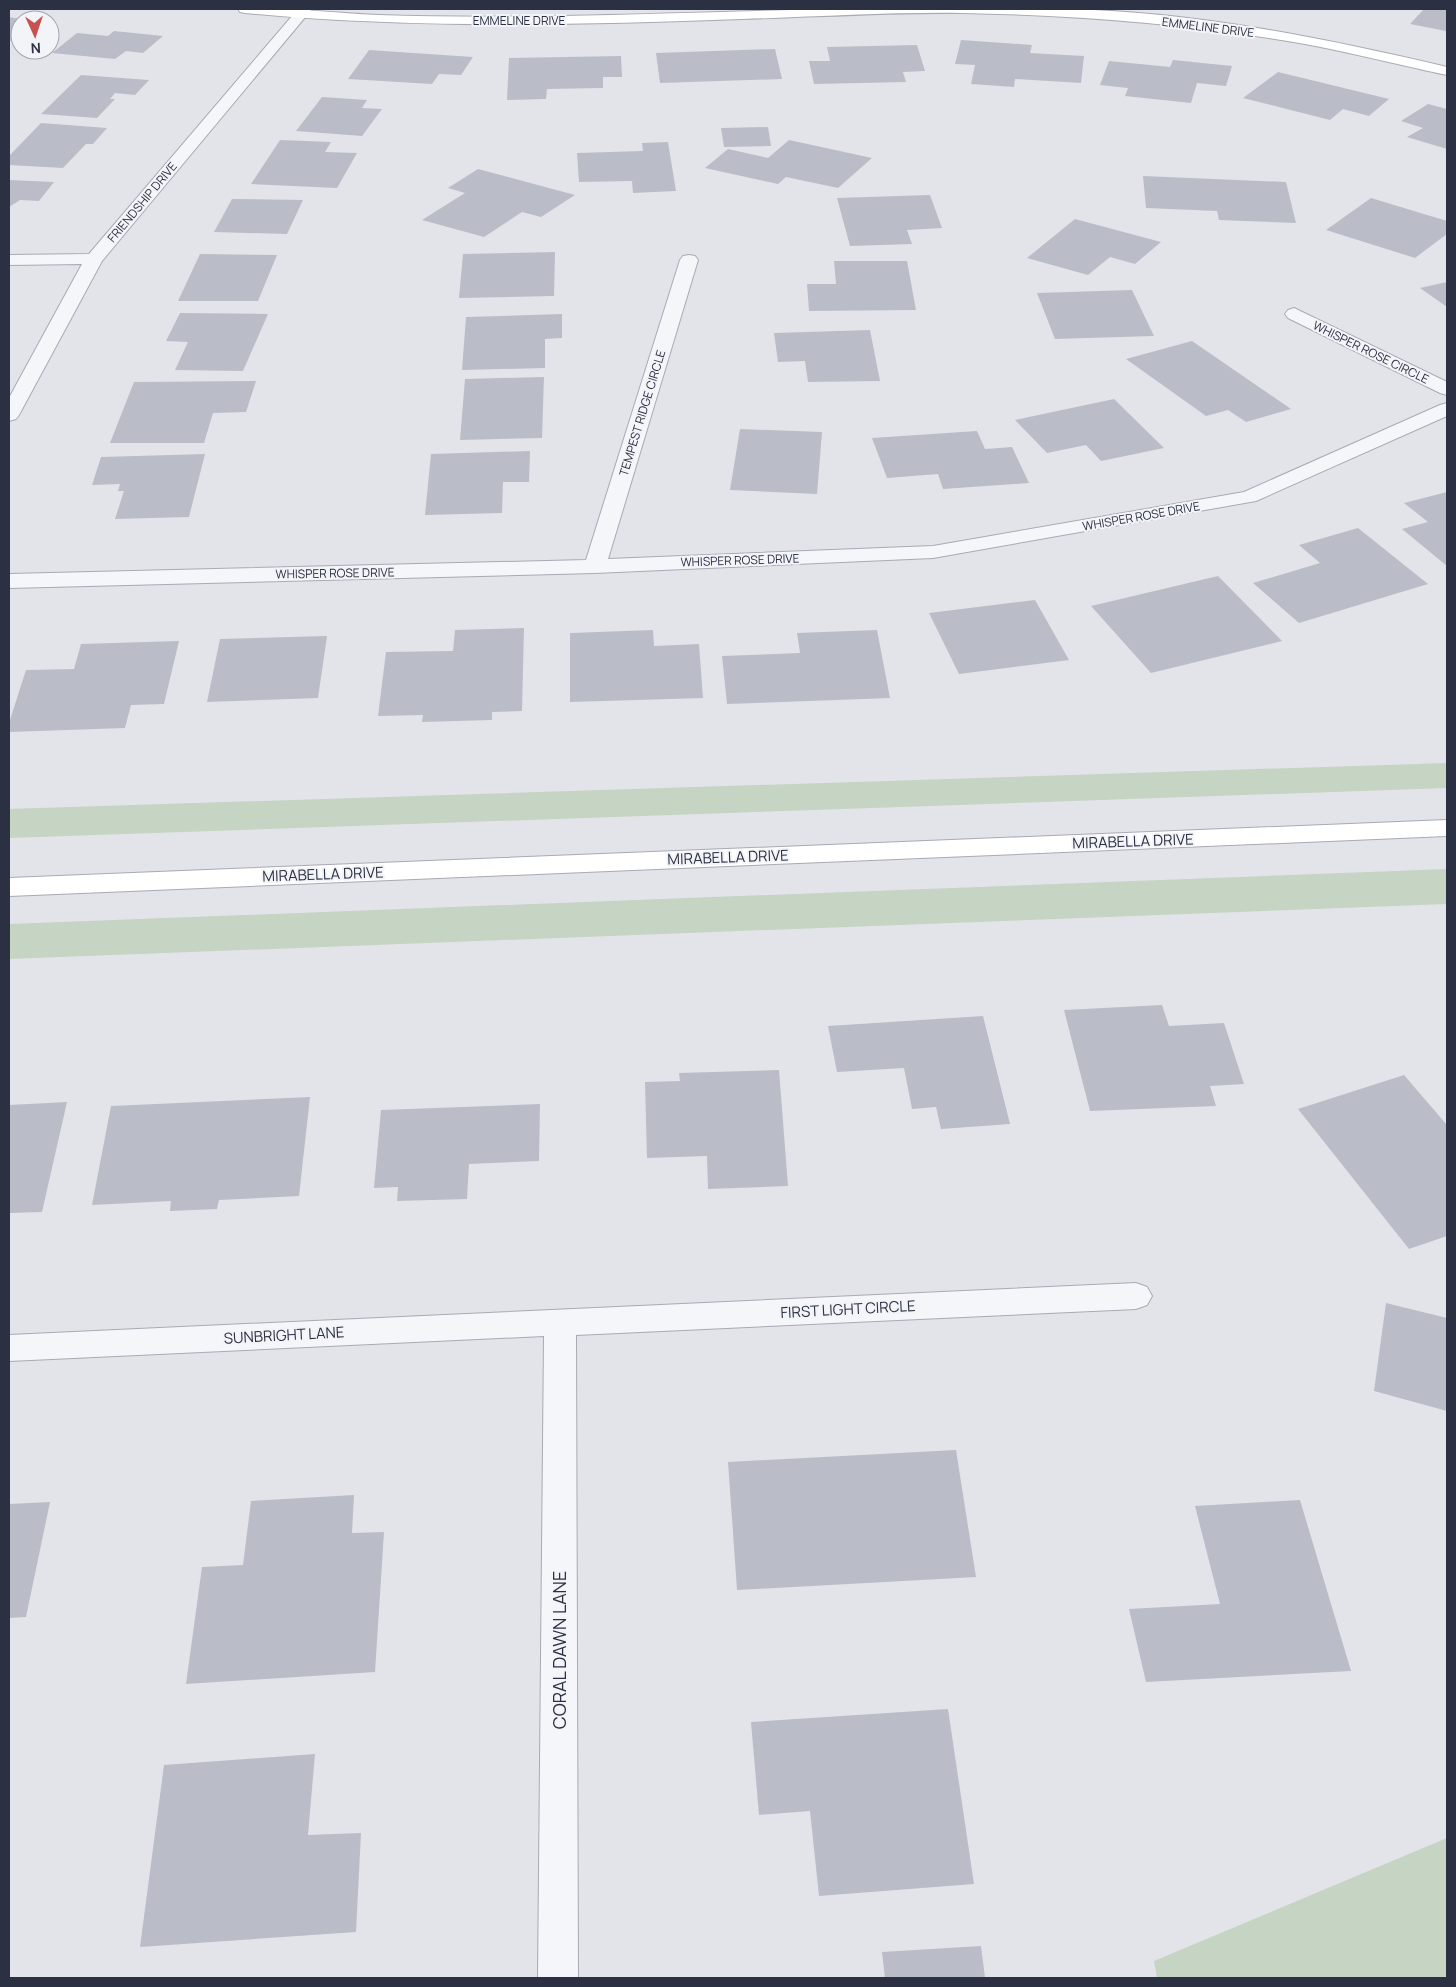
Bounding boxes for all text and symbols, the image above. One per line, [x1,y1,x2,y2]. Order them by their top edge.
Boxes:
north arrow [10,10,60,60]
street label: EMMELINE DRIVE [473,12,566,29]
street label: EMMELINE DRIVE [1161,13,1255,41]
text: N [30,39,41,58]
street label: FRIENDSHIP DRIVE [103,158,181,246]
street label: WHISPER ROSE CIRCLE [1310,317,1432,388]
street label: TEMPEST RIDGE CIRCLE [615,348,669,478]
street label: WHISPER ROSE DRIVE [1081,497,1201,535]
street label: WHISPER ROSE DRIVE [680,549,800,571]
street label: WHISPER ROSE DRIVE [275,563,395,583]
street label: MIRABELLA DRIVE [1072,828,1194,854]
street label: MIRABELLA DRIVE [667,844,789,870]
street label: MIRABELLA DRIVE [262,861,384,887]
street label: FIRST LIGHT CIRCLE [780,1295,916,1323]
street label: SUNBRIGHT LANE [223,1321,345,1349]
street label: CORAL DAWN LANE [547,1571,571,1729]

